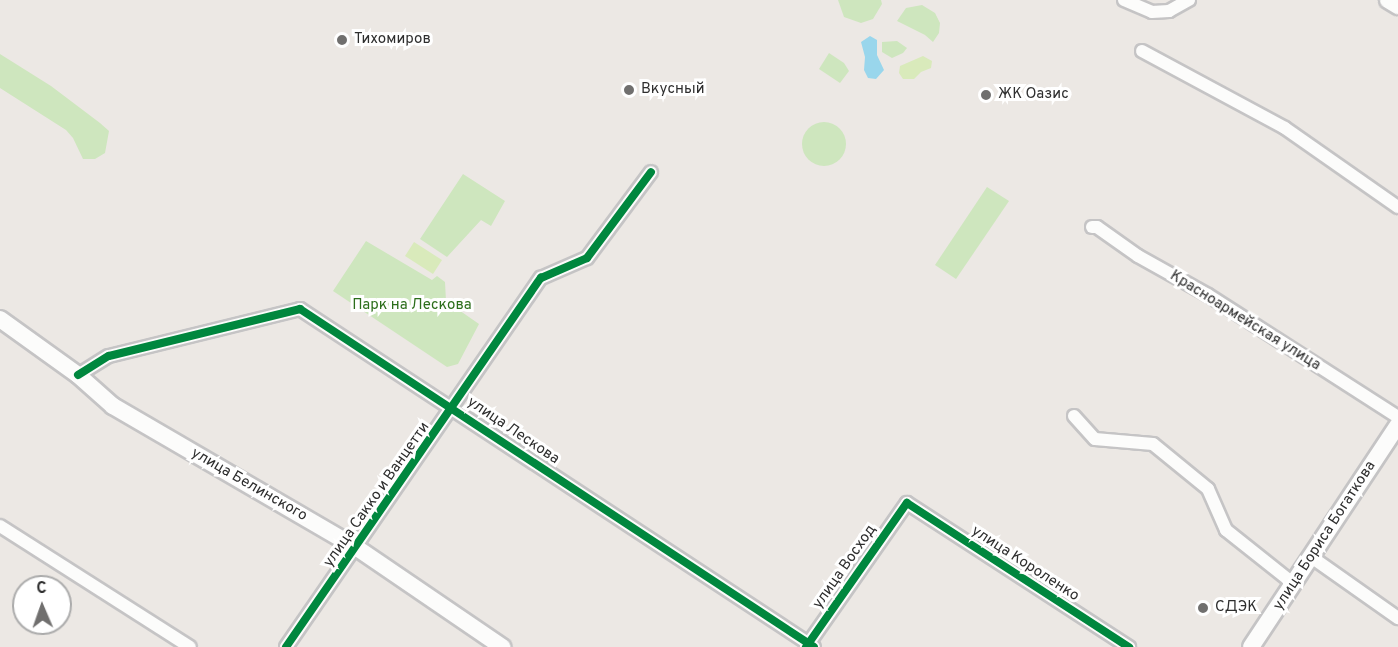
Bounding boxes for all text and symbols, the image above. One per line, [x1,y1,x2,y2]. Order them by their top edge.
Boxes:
place label: Тихомиров [354,31,431,49]
marker: Тихомиров [335,33,349,47]
place label: Вкусный [641,81,705,99]
marker: Вкусный [622,83,636,97]
place label: ЖК Оазис [998,86,1069,104]
marker: ЖК Оазис [979,88,993,102]
street label: Красноармейская улица [1166,267,1324,375]
park label: Парк на Лескова [352,297,472,315]
street label: улица Лескова [463,394,563,468]
street label: улица Сакко и Ванцетти [320,419,434,571]
street label: улица Белинского [188,444,310,526]
street label: улица Бориса Богаткова [1270,458,1380,614]
street label: улица Восход [809,521,881,613]
street label: улица Короленко [968,522,1082,606]
north arrow [12,575,72,635]
text: С [36,579,47,599]
place label: СДЭК [1215,599,1257,617]
marker: СДЭК [1196,601,1210,615]

